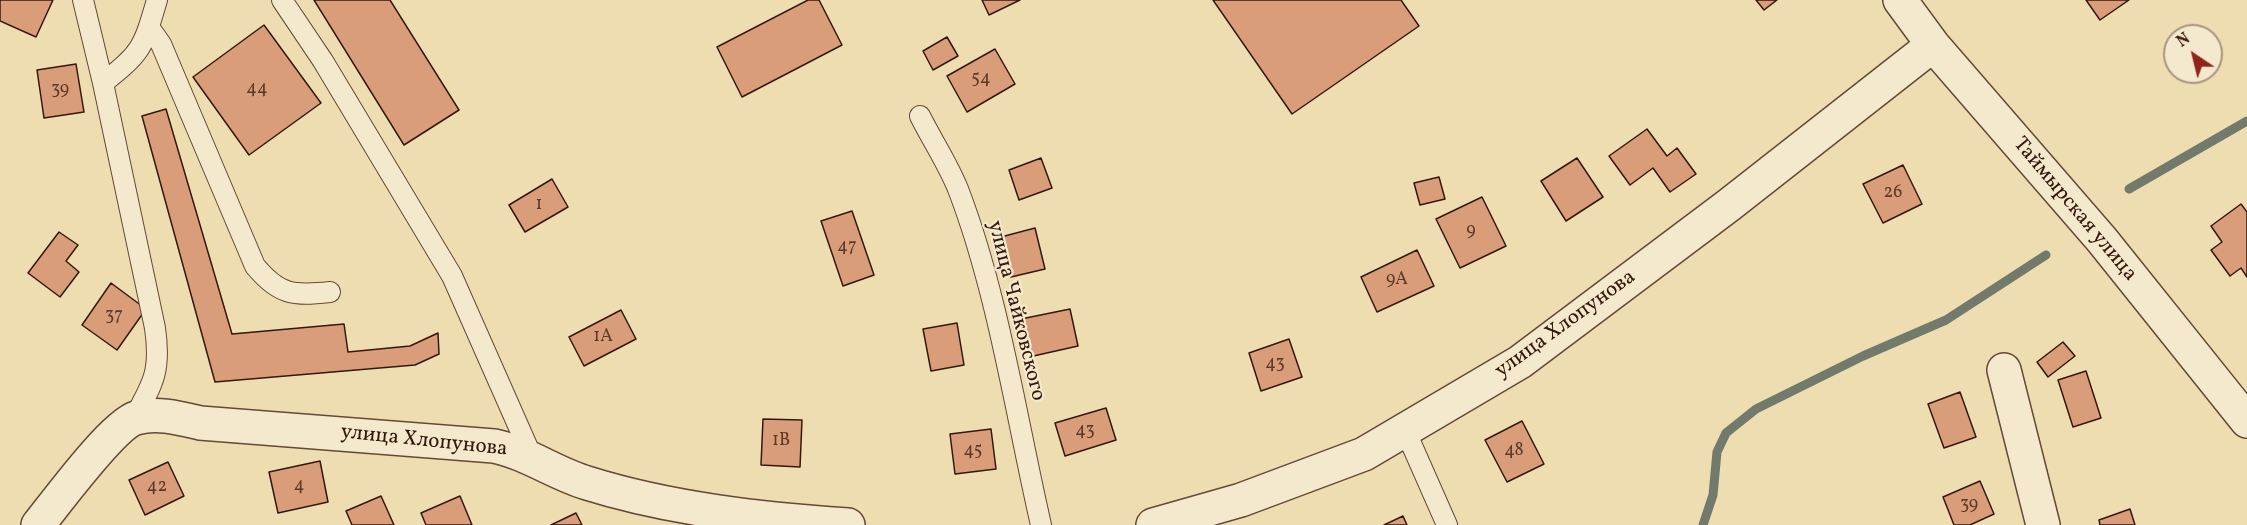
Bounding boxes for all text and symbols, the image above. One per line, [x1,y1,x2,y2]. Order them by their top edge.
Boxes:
north arrow [2163,24,2223,84]
text: N [2173,29,2195,53]
house number: 54 [971,69,991,91]
house number: 44 [246,79,268,101]
house number: 39 [51,80,69,102]
street label: Таймырская улица [2006,133,2142,287]
house number: 26 [1884,183,1902,205]
house number: 1 [536,195,542,217]
street label: улица Чайковского [980,218,1050,404]
house number: 9 [1466,221,1476,243]
house number: 47 [837,237,857,259]
street label: улица Хлопунова [1491,266,1641,384]
house number: 9А [1386,270,1408,292]
house number: 37 [105,306,123,328]
house number: 1А [593,327,613,349]
house number: 43 [1265,354,1285,376]
street label: улица Хлопунова [339,421,509,463]
house number: 43 [1075,421,1095,443]
house number: 1В [772,431,790,453]
house number: 45 [964,441,982,463]
house number: 48 [1504,441,1524,463]
house number: 4 [294,476,304,498]
house number: 42 [147,477,167,499]
house number: 39 [1960,495,1978,517]

